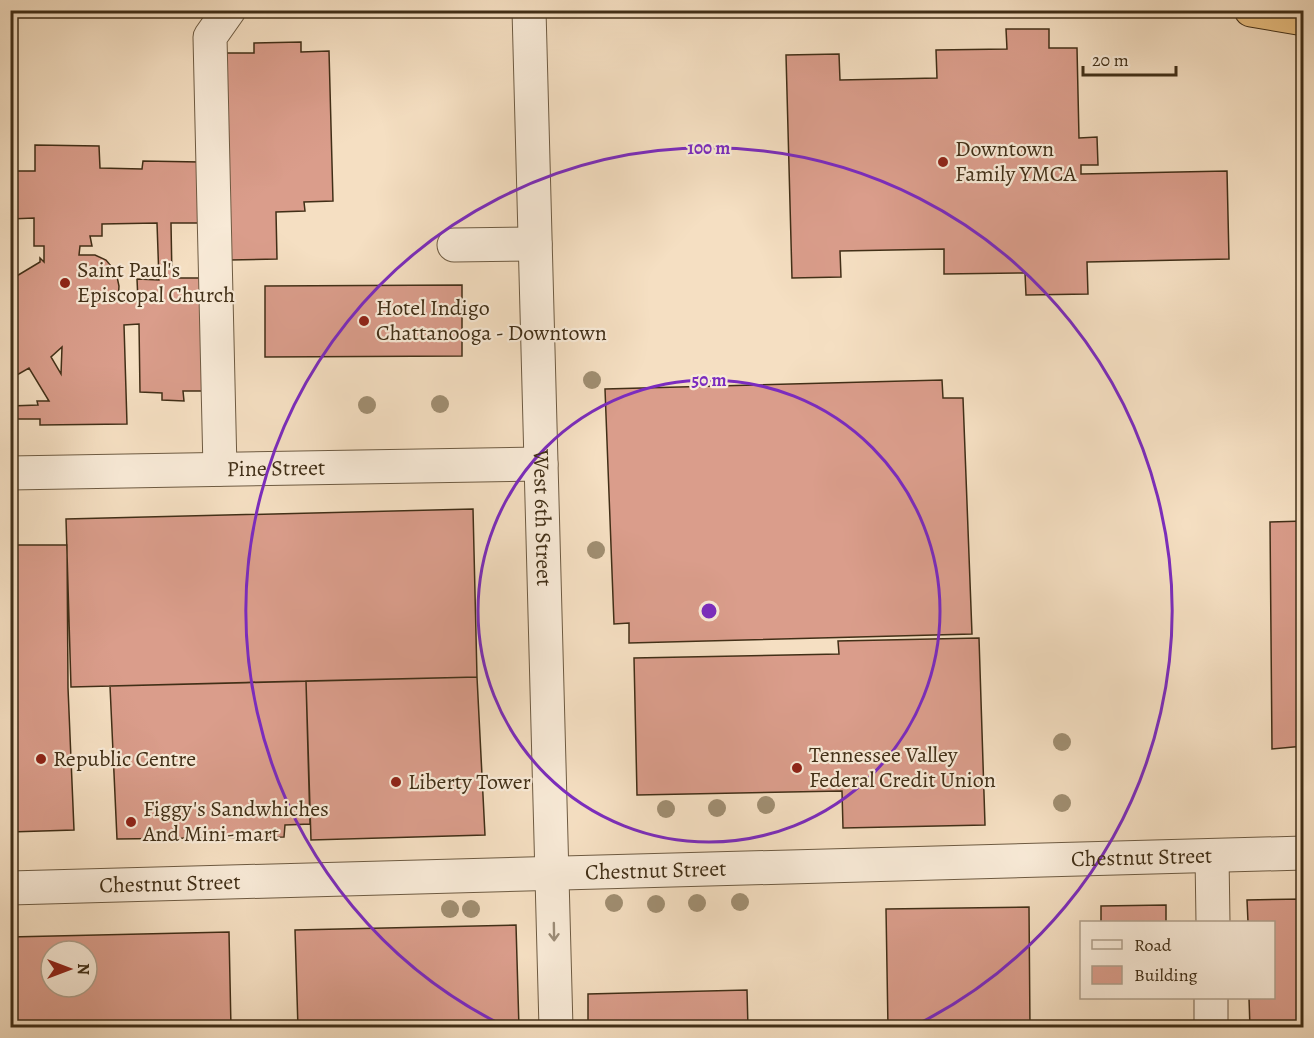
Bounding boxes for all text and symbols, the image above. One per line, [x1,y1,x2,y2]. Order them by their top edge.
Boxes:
scale bar [1083,39,1176,77]
text: 20 m [1092,48,1129,72]
place label: Downtown Family YMCA [955,134,1077,189]
text: 100 m [688,136,730,160]
marker: Downtown Family YMCA [936,155,950,169]
place label: Saint Paul's Episcopal Church [77,255,235,310]
marker: Saint Paul's Episcopal Church [58,276,72,290]
place label: Hotel Indigo Chattanooga - Downtown [376,293,607,348]
marker: Hotel Indigo Chattanooga - Downtown [357,314,371,328]
text: 50 m [692,368,726,392]
street label: West 6th Street [526,448,559,587]
street label: Pine Street [226,453,325,484]
centre of rings [699,601,719,621]
place label: Tennessee Valley Federal Credit Union [809,740,996,795]
place label: Republic Centre [53,744,196,774]
marker: Republic Centre [34,752,48,766]
marker: Tennessee Valley Federal Credit Union [790,761,804,775]
place label: Liberty Tower [408,767,531,797]
marker: Liberty Tower [389,775,403,789]
place label: Figgy's Sandwhiches And Mini-mart [142,794,329,849]
marker: Figgy's Sandwhiches And Mini-mart [124,815,138,829]
street label: Chestnut Street [1071,840,1213,874]
street label: Chestnut Street [585,854,727,887]
street label: Chestnut Street [99,867,241,901]
one-way arrow [548,921,560,941]
legend [1080,921,1275,999]
text: Road [1134,933,1172,957]
north arrow [39,939,99,999]
text: N [72,963,94,975]
text: Building [1134,963,1198,987]

